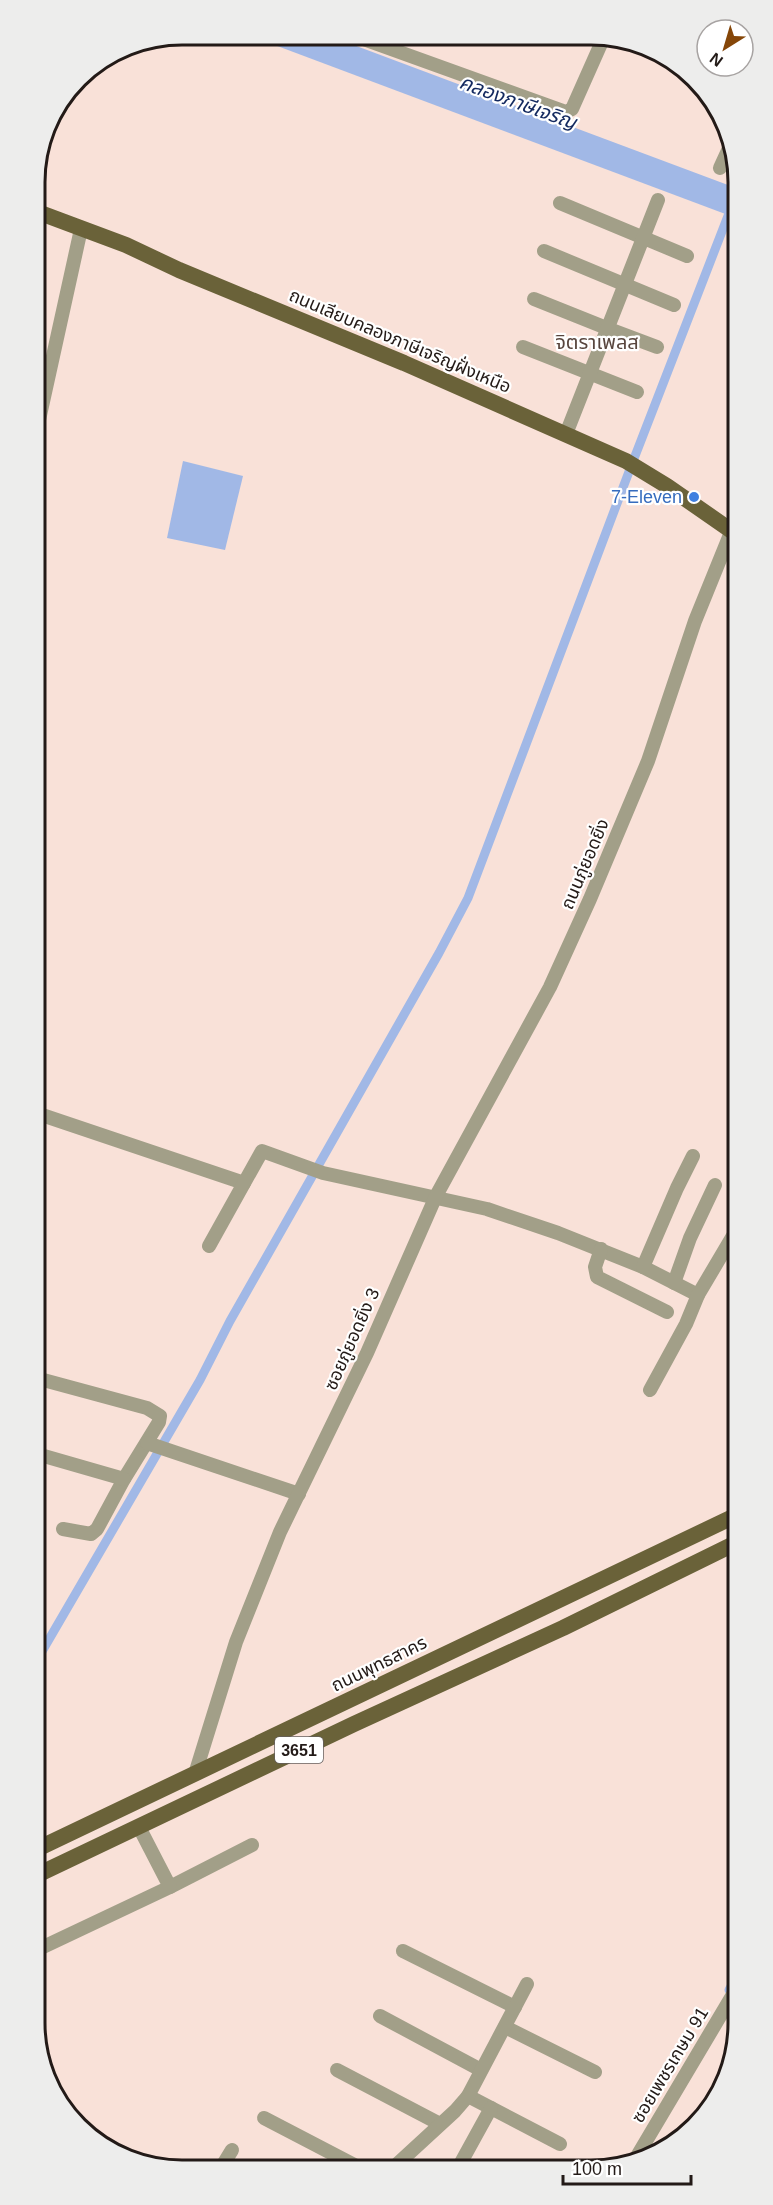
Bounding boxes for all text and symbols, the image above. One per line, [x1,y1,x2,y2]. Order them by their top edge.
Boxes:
north arrow [695,18,755,78]
text: N [707,49,726,70]
water label: คลองภาษีเจริญ [457,71,581,134]
street label: ถนนเลียบคลองภาษีเจริญฝั่งเหนือ [286,283,515,397]
district label: จิตราเพลส [555,331,639,353]
place label: 7-Eleven [611,487,682,507]
marker: 7-Eleven [687,490,701,504]
street label: ถนนภู่ยอดยิ่ง [555,815,615,913]
street label: ซอยภู่ยอดยิ่ง 3 [319,1284,385,1394]
street label: ถนนพุทธสาคร [328,1632,431,1697]
road number: 3651 [275,1737,323,1763]
street label: ซอยเพชรเกษม 91 [628,2004,712,2126]
scale bar [563,2148,690,2186]
text: 100 m [572,2159,622,2179]

